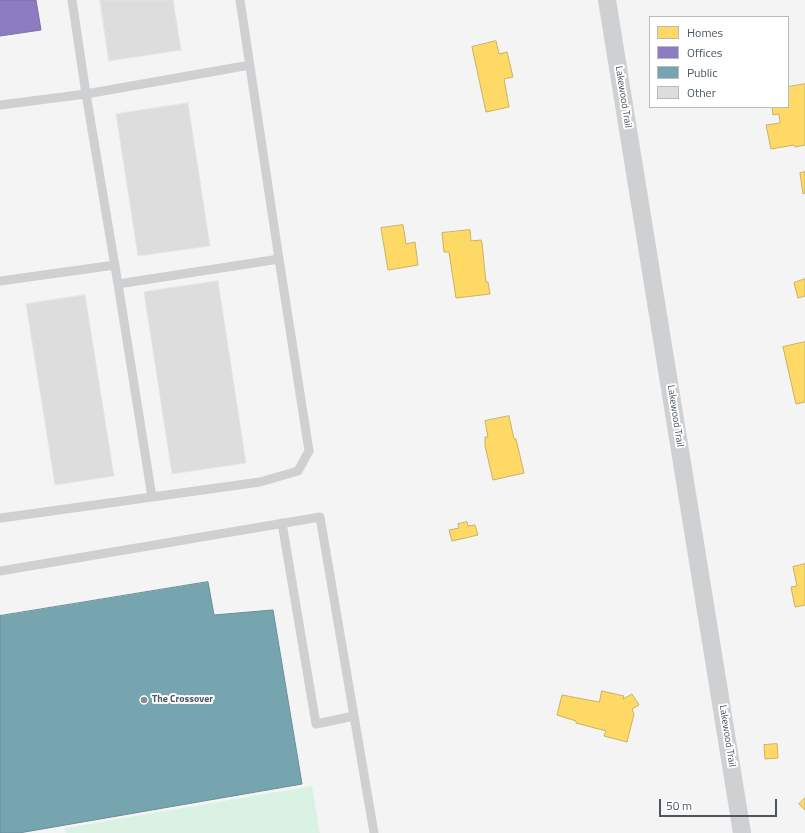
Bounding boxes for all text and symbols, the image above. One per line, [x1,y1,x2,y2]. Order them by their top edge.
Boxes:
legend [649,16,789,108]
text: Homes [687,23,723,42]
text: Offices [687,43,722,62]
text: Public [687,63,717,82]
street label: Lakewood Trail [612,65,634,129]
text: Other [687,83,716,102]
street label: Lakewood Trail [664,384,686,448]
place label: The Crossover [152,694,213,706]
marker: The Crossover [139,695,149,705]
street label: Lakewood Trail [716,704,738,768]
scale bar [661,791,779,817]
text: 50 m [666,796,692,815]

